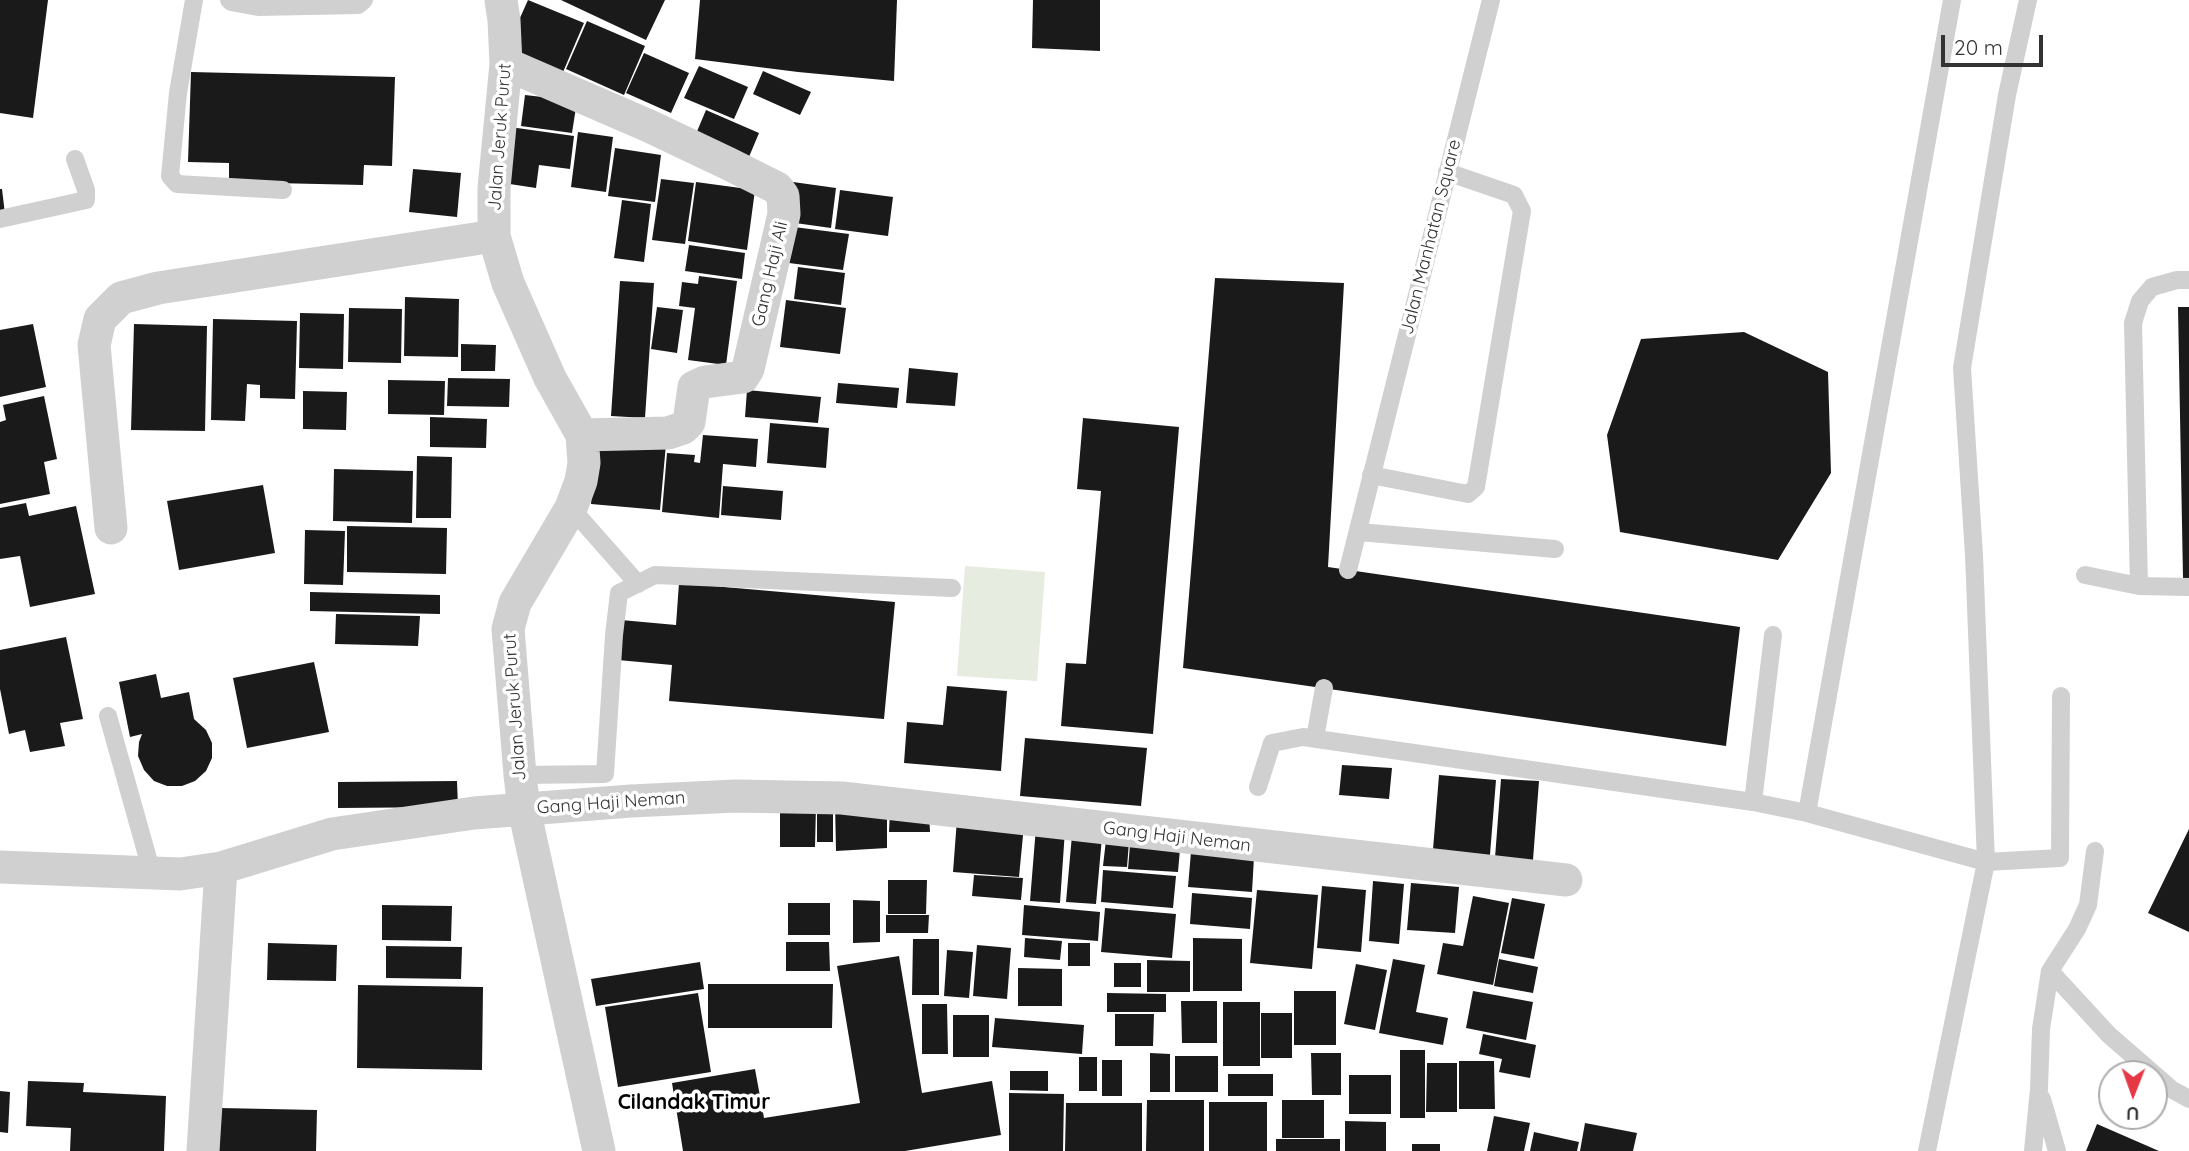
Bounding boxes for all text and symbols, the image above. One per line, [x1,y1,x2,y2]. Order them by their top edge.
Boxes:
scale bar [1944,21,2046,65]
text: 20 m [1954,34,2003,60]
street label: Jalan Jeruk Purut [484,62,516,212]
street label: Jalan Manhatan Square [1396,137,1466,337]
street label: Gang Haji Ali [747,219,793,329]
street label: Jalan Jeruk Purut [499,632,531,782]
street label: Gang Haji Neman [536,787,686,819]
street label: Gang Haji Neman [1102,817,1252,857]
north arrow [2098,1060,2168,1130]
district label: Cilandak Timur [618,1090,770,1116]
text: U [2126,1102,2140,1126]

